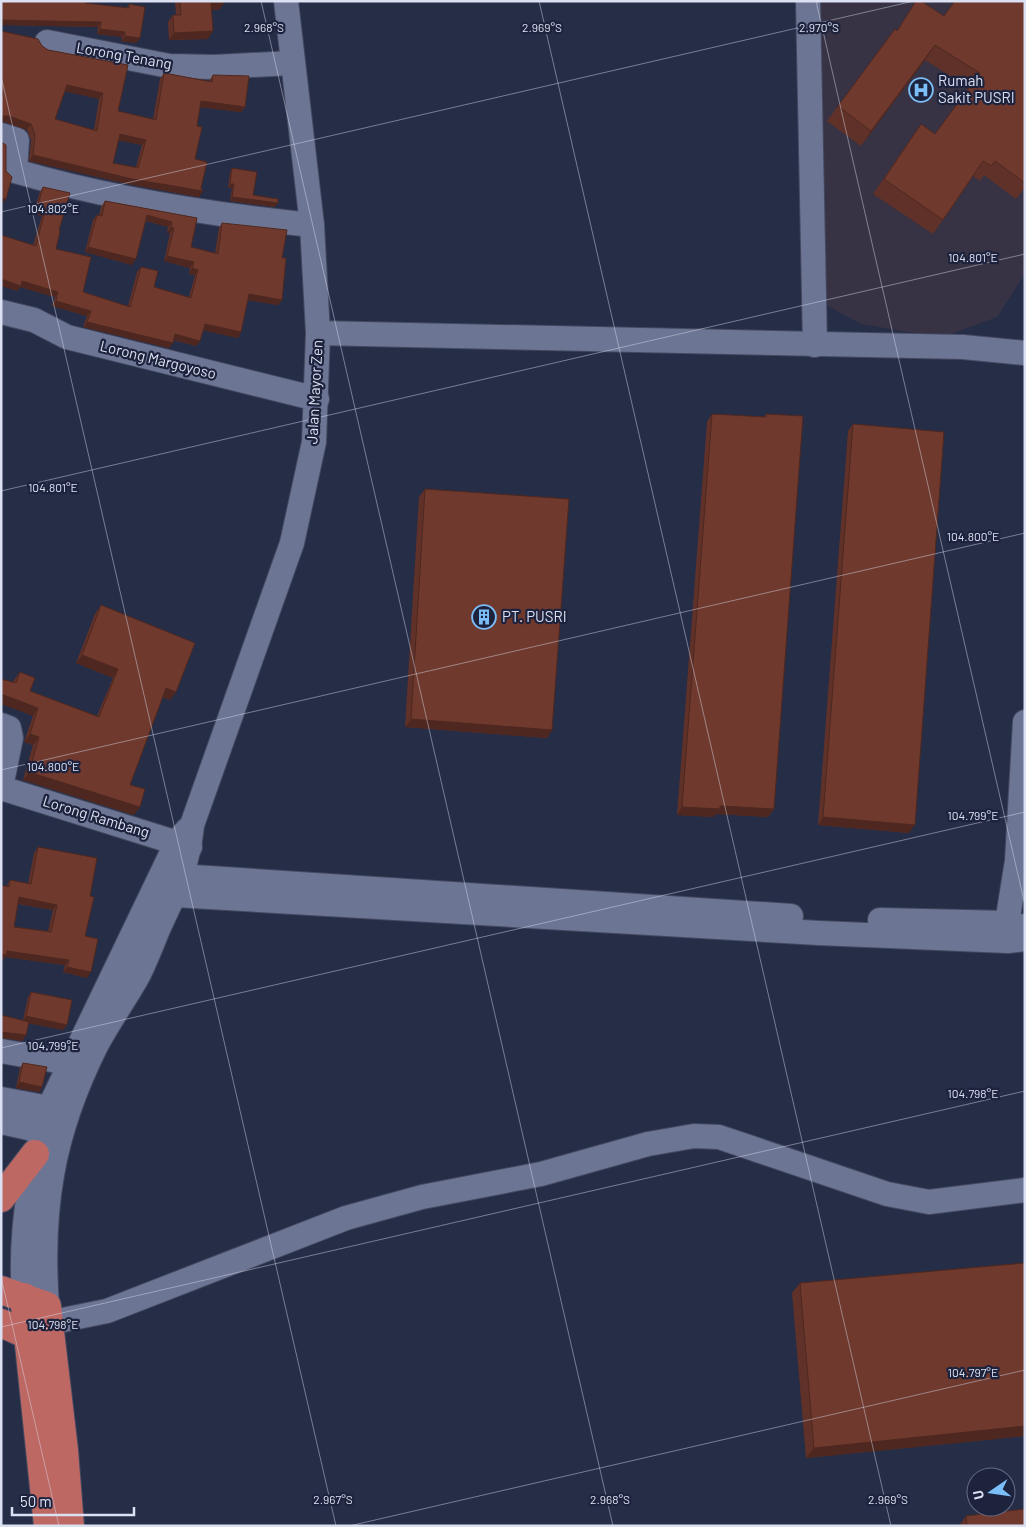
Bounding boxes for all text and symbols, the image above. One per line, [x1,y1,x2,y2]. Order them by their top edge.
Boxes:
text: 2.968°S [244,20,284,34]
text: 2.969°S [522,20,562,34]
text: 2.970°S [799,20,839,34]
street label: Lorong Tenang [75,38,173,72]
place label: Rumah Sakit PUSRI [938,71,1015,106]
hospital icon: Rumah Sakit PUSRI [908,77,934,103]
text: 104.802°E [27,201,79,215]
text: 104.801°E [948,250,998,264]
street label: Lorong Margoyoso [98,336,218,382]
street label: Jalan Mayor Zen [302,339,326,445]
text: 104.801°E [28,480,78,494]
text: 104.800°E [947,529,999,543]
building icon: PT. PUSRI [471,604,497,630]
place label: PT. PUSRI [502,607,567,625]
text: 104.800°E [27,759,79,773]
street label: Lorong Rambang [41,791,152,841]
text: 104.799°E [948,808,998,822]
text: 104.799°E [28,1038,78,1052]
text: 104.798°E [948,1086,998,1100]
text: 104.798°E [28,1317,78,1331]
text: 104.797°E [948,1365,998,1379]
north arrow [966,1467,1016,1517]
scale bar [12,1484,135,1516]
text: U [969,1489,987,1501]
text: 50 m [20,1492,52,1510]
text: 2.967°S [313,1492,353,1506]
text: 2.968°S [590,1492,630,1506]
text: 2.969°S [868,1492,908,1506]

